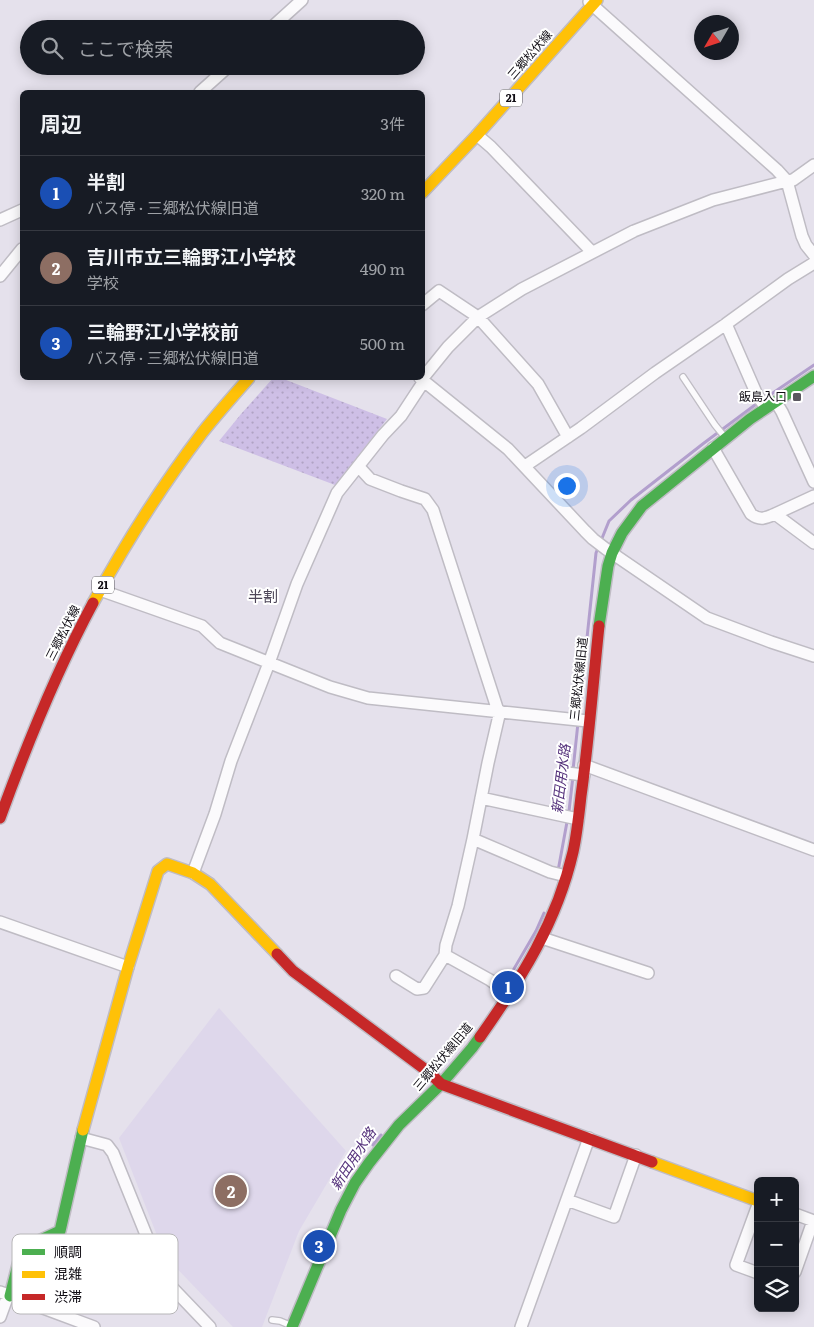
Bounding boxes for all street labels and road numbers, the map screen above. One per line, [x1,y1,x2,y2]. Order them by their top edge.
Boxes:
street label: 三郷松伏線 [503,26,556,83]
road number: 21 [500,90,522,106]
road number: 21 [92,576,114,594]
street label: 三郷松伏線 [40,602,84,663]
street label: 三郷松伏線旧道 [565,636,591,722]
street label: 三郷松伏線旧道 [408,1018,476,1094]

